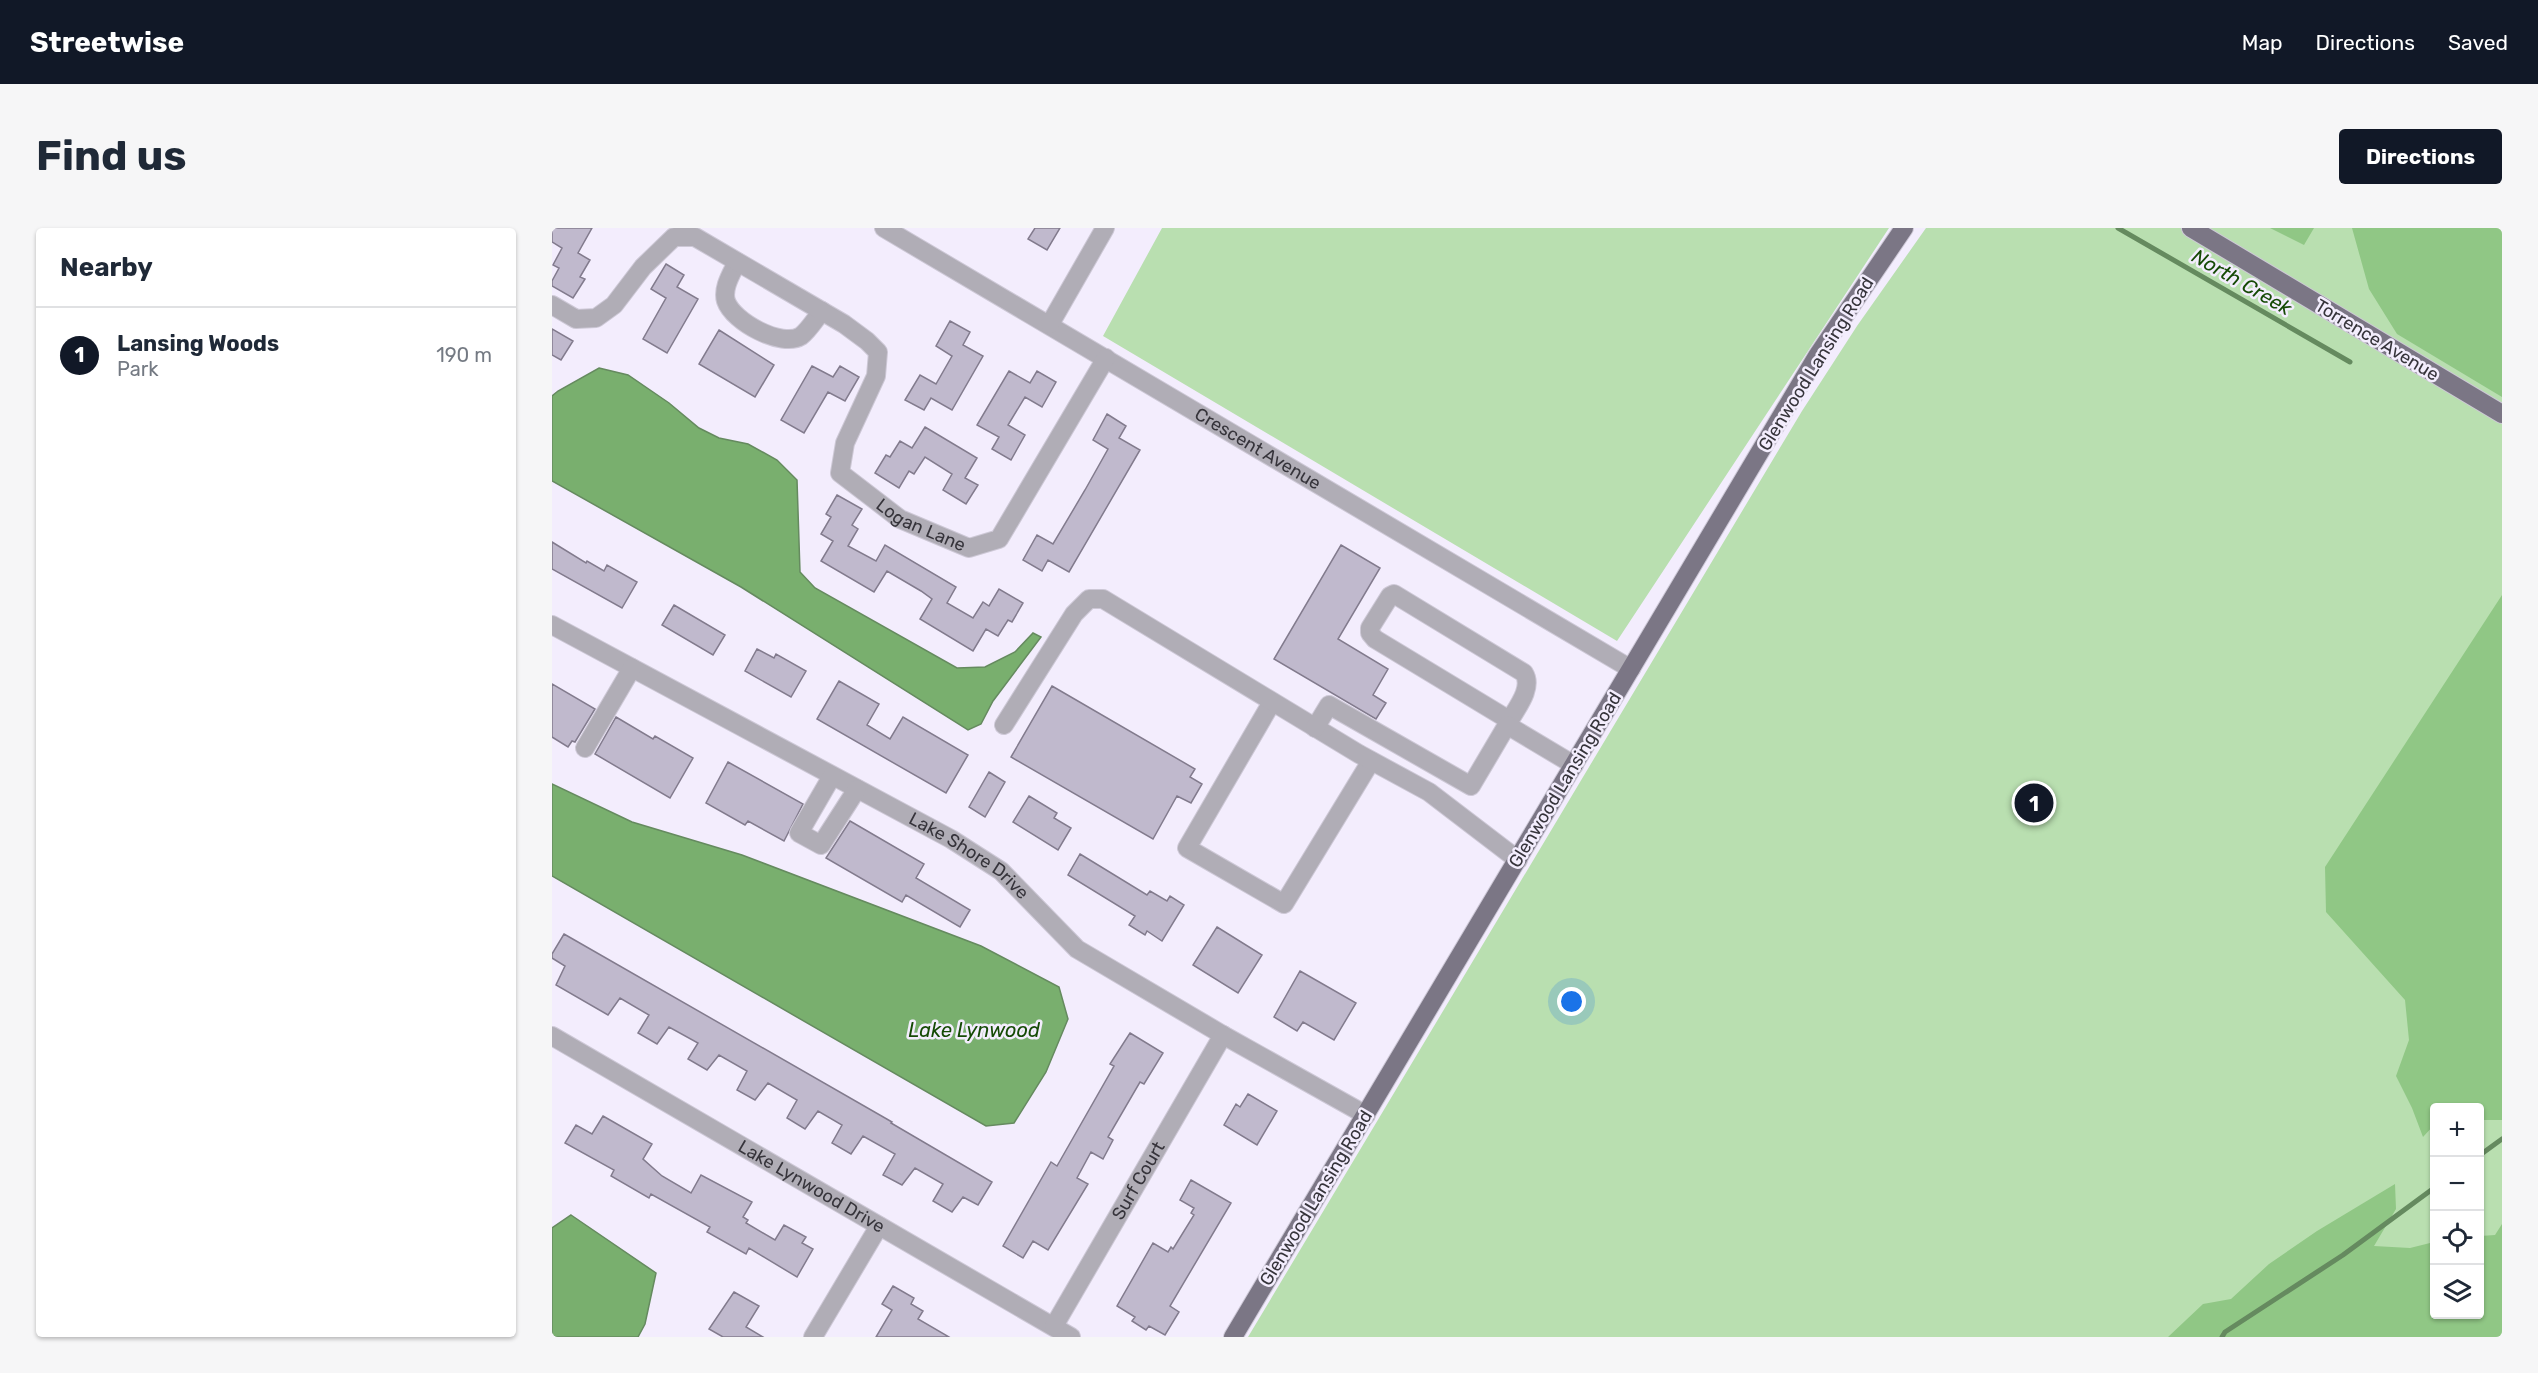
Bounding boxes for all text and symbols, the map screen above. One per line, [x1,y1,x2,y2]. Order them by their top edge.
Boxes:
text: Streetwise [30,26,184,59]
text: Map [2242,30,2283,55]
text: Directions [2316,30,2415,55]
text: Saved [2448,30,2508,55]
button: Directions [2339,129,2502,184]
text: Find us [36,131,187,181]
water label: North Creek [2188,244,2297,321]
text: Nearby [60,252,153,283]
street label: Glenwood Lansing Road [1753,273,1879,455]
street label: Torrence Avenue [2311,294,2443,386]
text: Lansing Woods [117,330,279,357]
text: 1 [75,343,84,367]
text: 190 m [436,343,492,367]
text: Park [117,357,159,381]
street label: Crescent Avenue [1191,403,1325,494]
street label: Logan Lane [872,494,969,556]
street label: Glenwood Lansing Road [1504,688,1626,872]
pin: 1 [2014,780,2054,826]
street label: Lake Shore Drive [905,808,1033,904]
your location [1557,987,1586,1016]
water label: Lake Lynwood [908,1018,1041,1042]
map controls [2430,1103,2484,1319]
button: + [2430,1103,2484,1157]
street label: Glenwood Lansing Road [1255,1106,1377,1290]
street label: Lake Lynwood Drive [734,1135,889,1238]
street label: Surf Court [1107,1138,1170,1224]
button: − [2430,1157,2484,1211]
button: locate [2430,1211,2484,1265]
button: layers [2430,1265,2484,1319]

